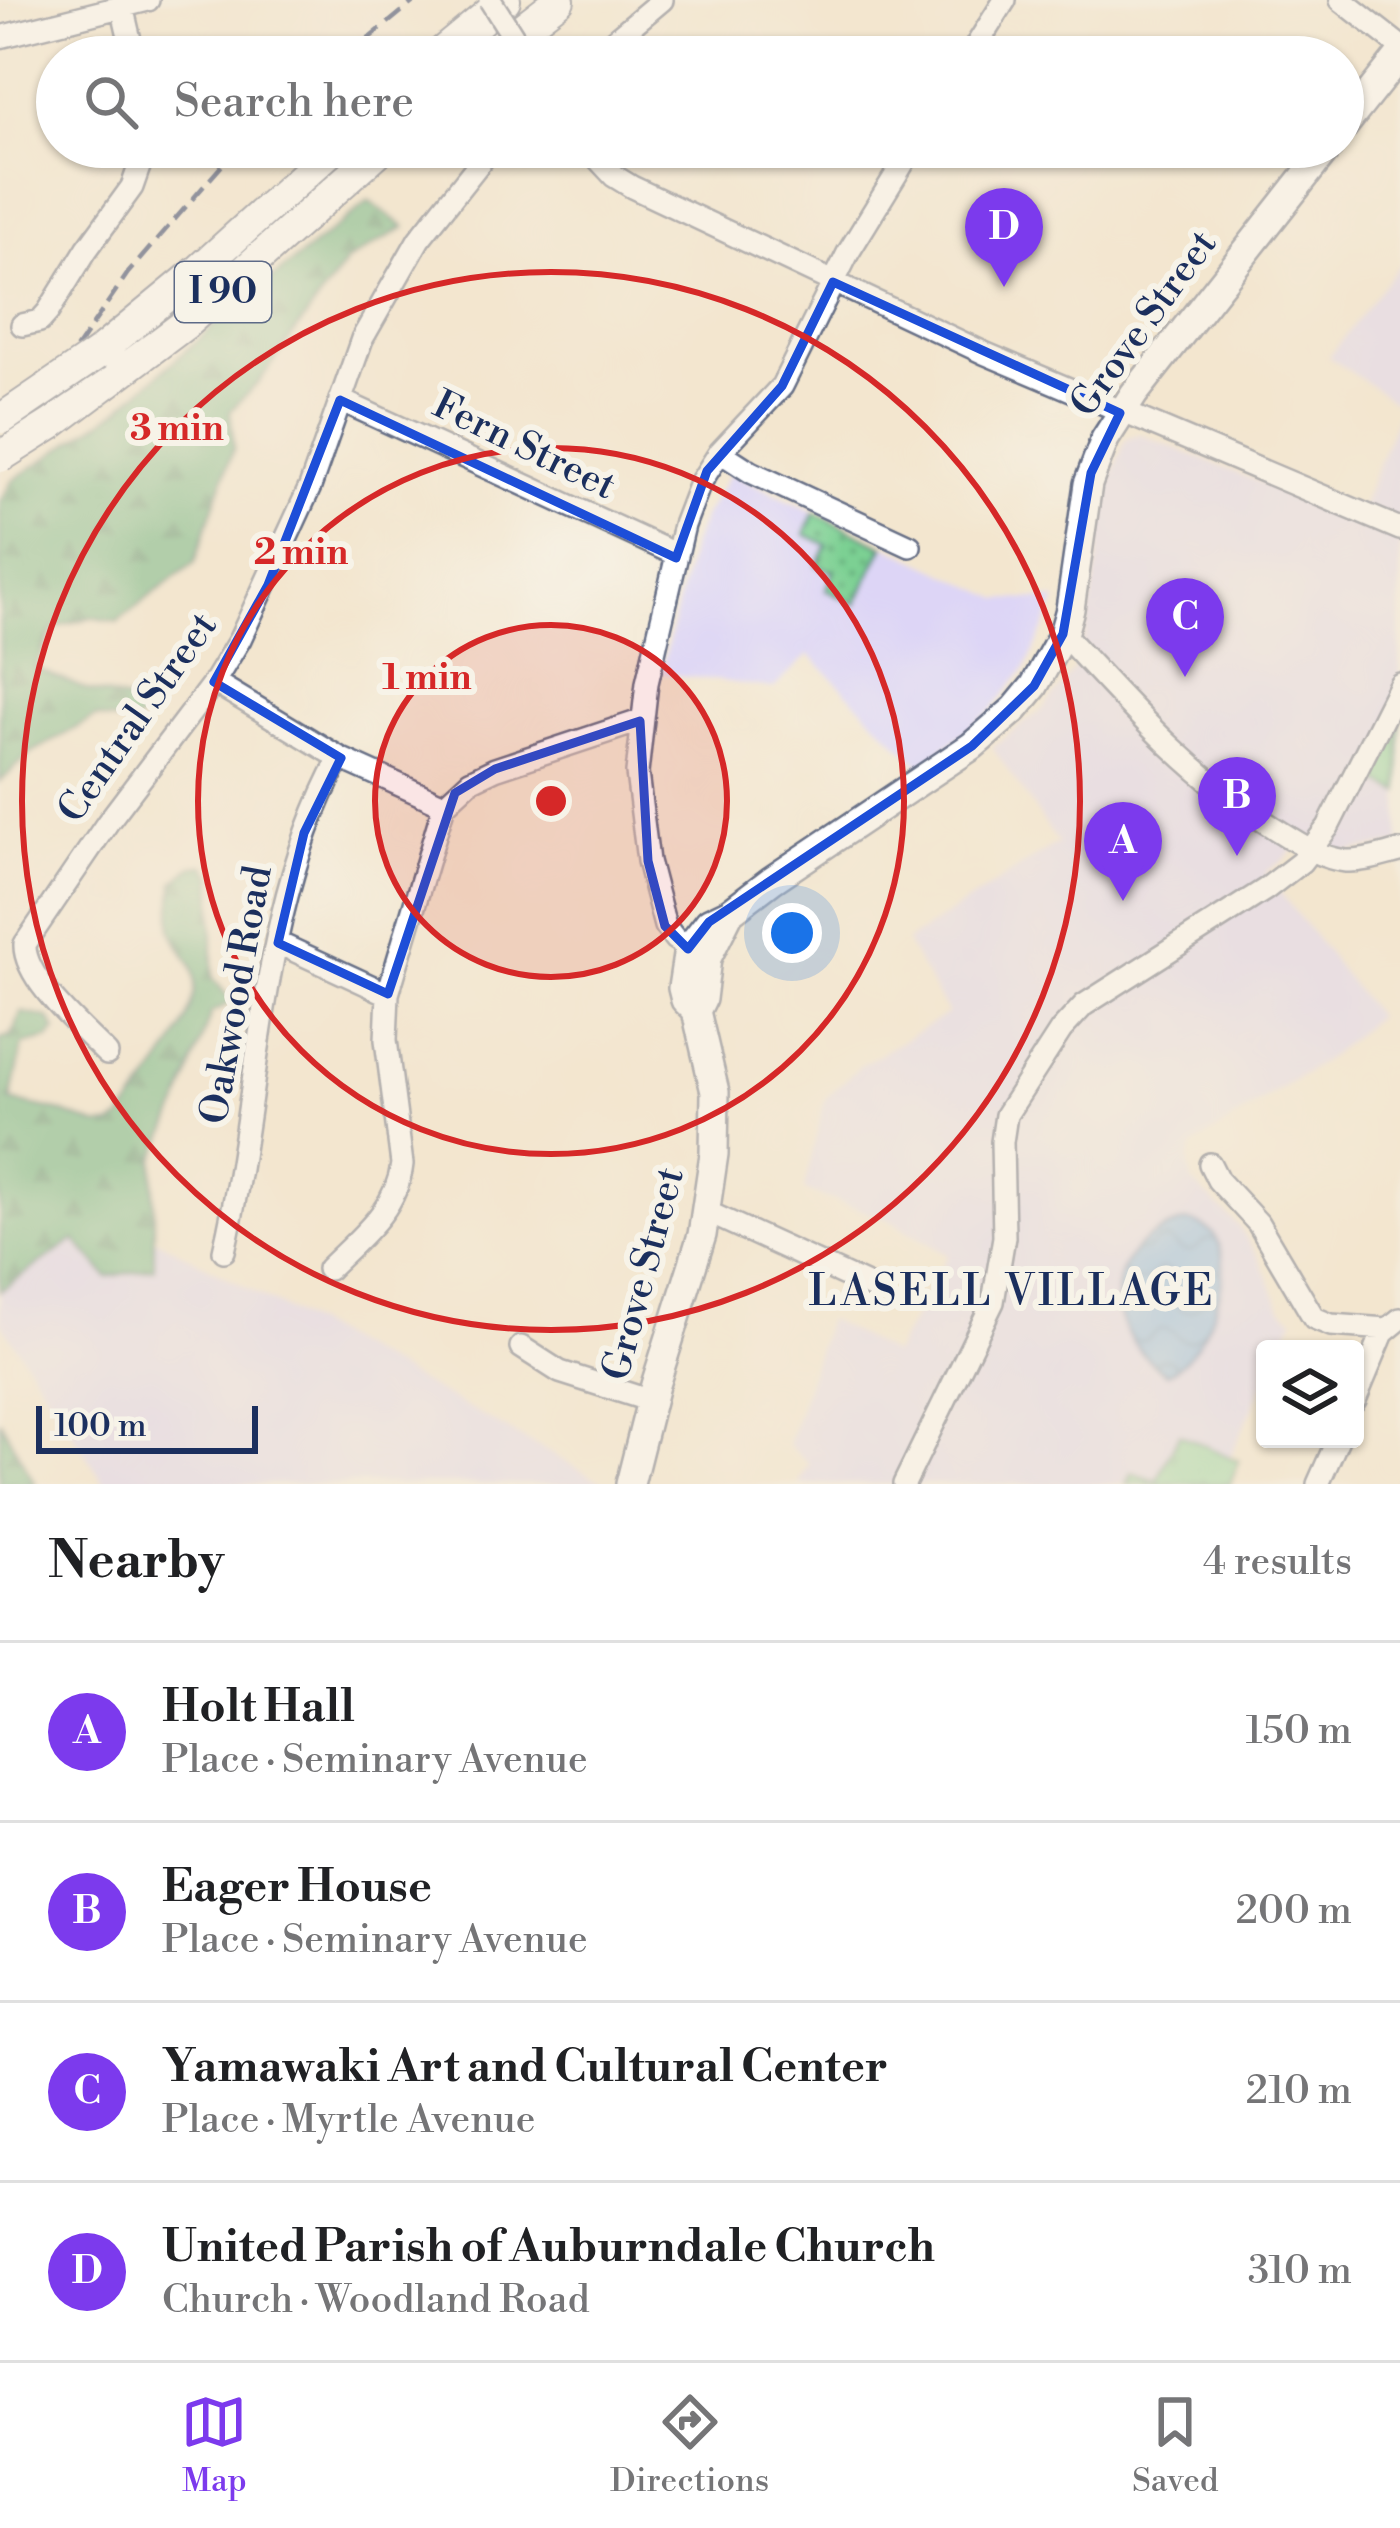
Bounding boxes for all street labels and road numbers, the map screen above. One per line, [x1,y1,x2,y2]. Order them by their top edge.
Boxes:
street label: Grove Street [1060,221,1228,427]
road number: I 90 [175,262,271,322]
street label: Fern Street [425,381,624,511]
street label: Central Street [48,603,229,833]
street label: Oakwood Road [190,862,284,1128]
street label: Grove Street [592,1162,696,1386]

